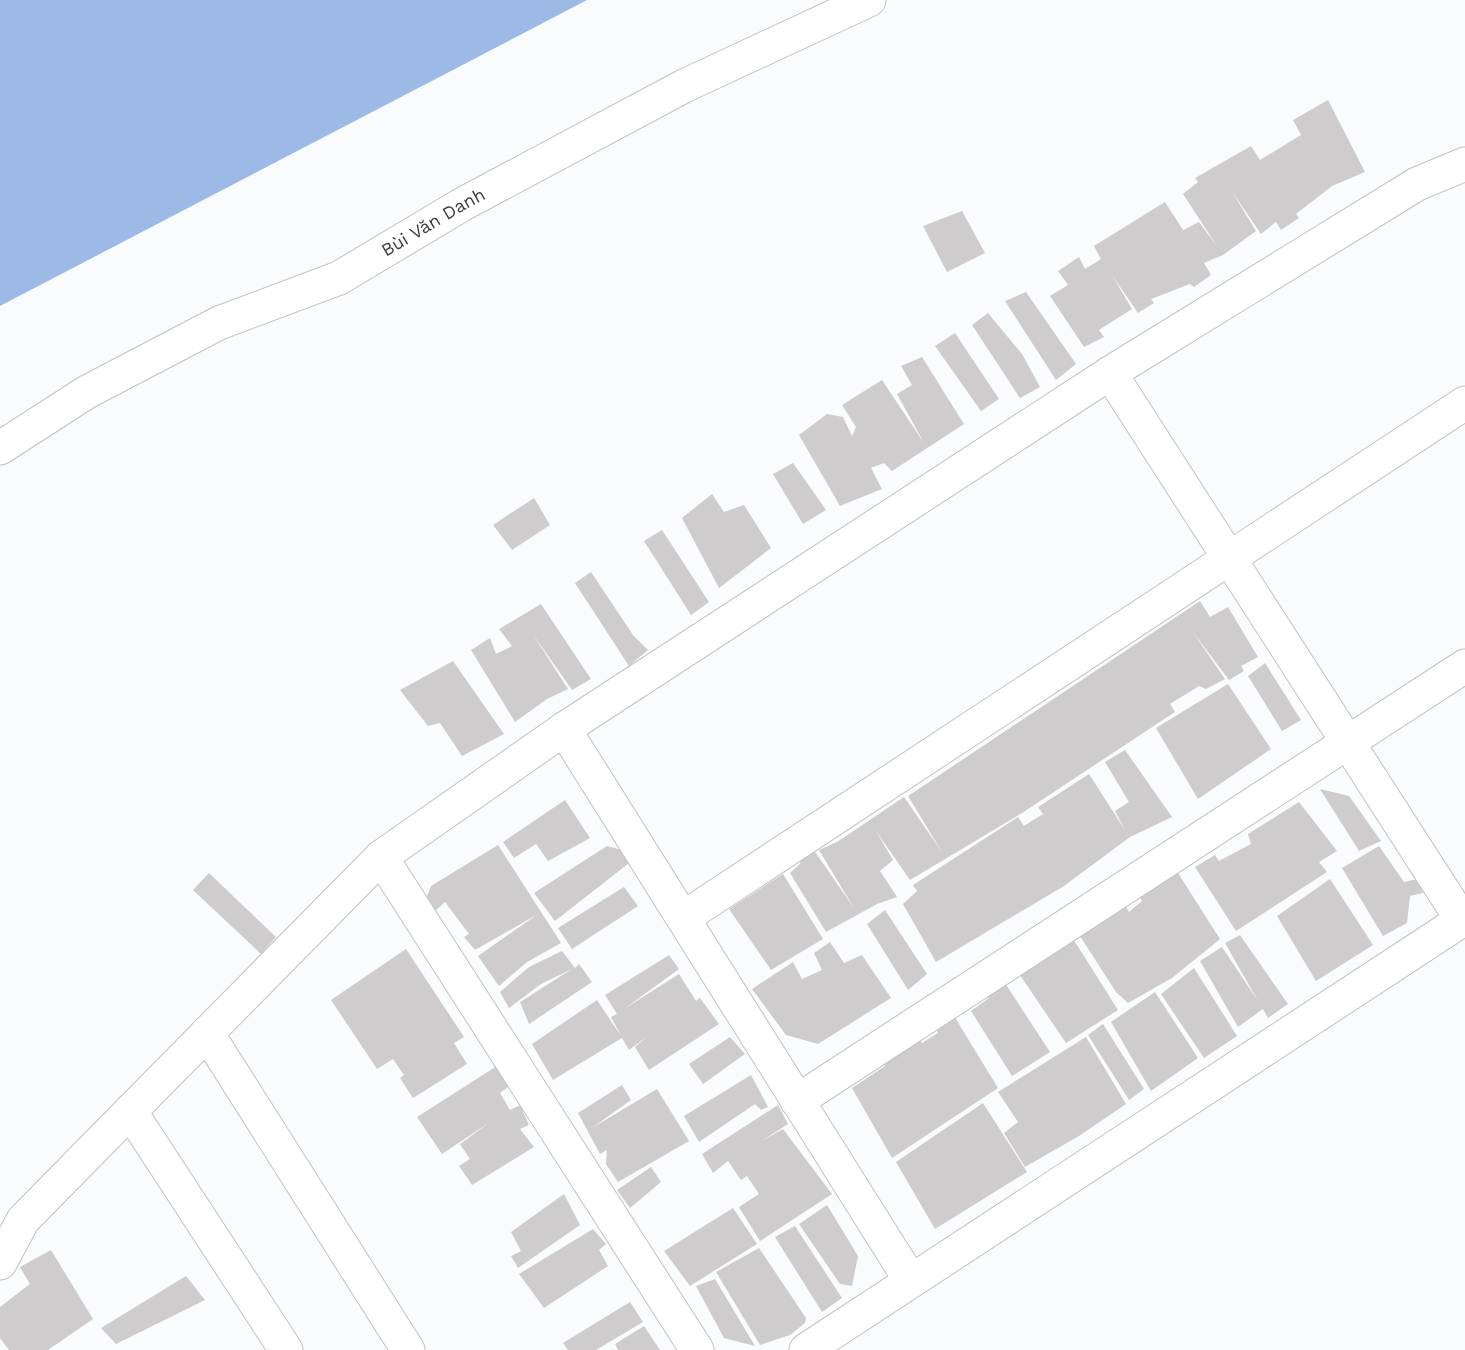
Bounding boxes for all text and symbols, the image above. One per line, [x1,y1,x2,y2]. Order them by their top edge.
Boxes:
street label: Bùi Văn Danh [377,183,488,260]

